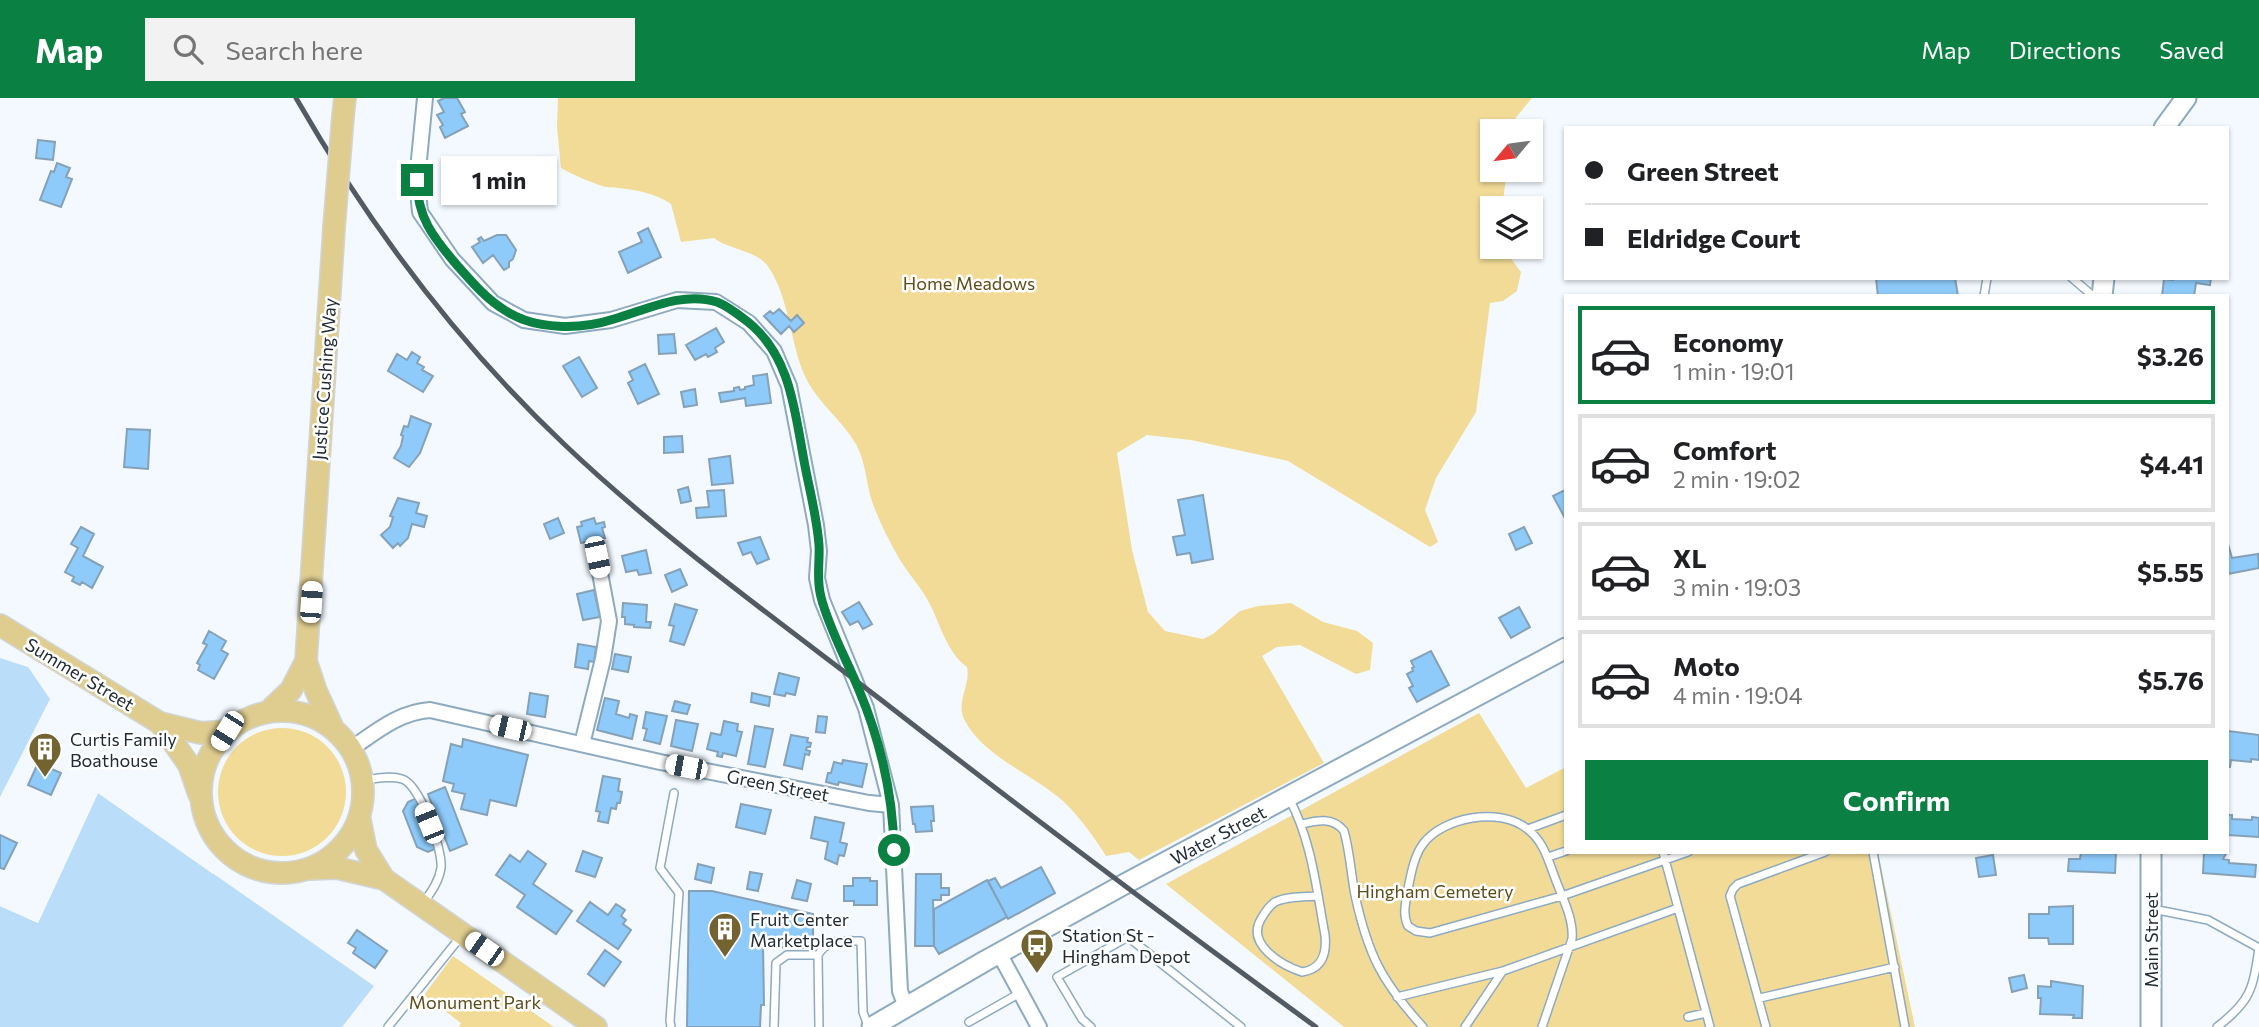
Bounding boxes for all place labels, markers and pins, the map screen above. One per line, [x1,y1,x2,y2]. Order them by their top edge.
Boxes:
place label: Curtis Family Boathouse [70,728,177,771]
building icon: Curtis Family Boathouse [26,730,64,779]
place label: Fruit Center Marketplace [750,908,853,951]
building icon: Fruit Center Marketplace [706,910,744,959]
place label: Station St - Hingham Depot [1062,924,1190,967]
bus stop icon: Station St - Hingham Depot [1018,926,1056,975]

